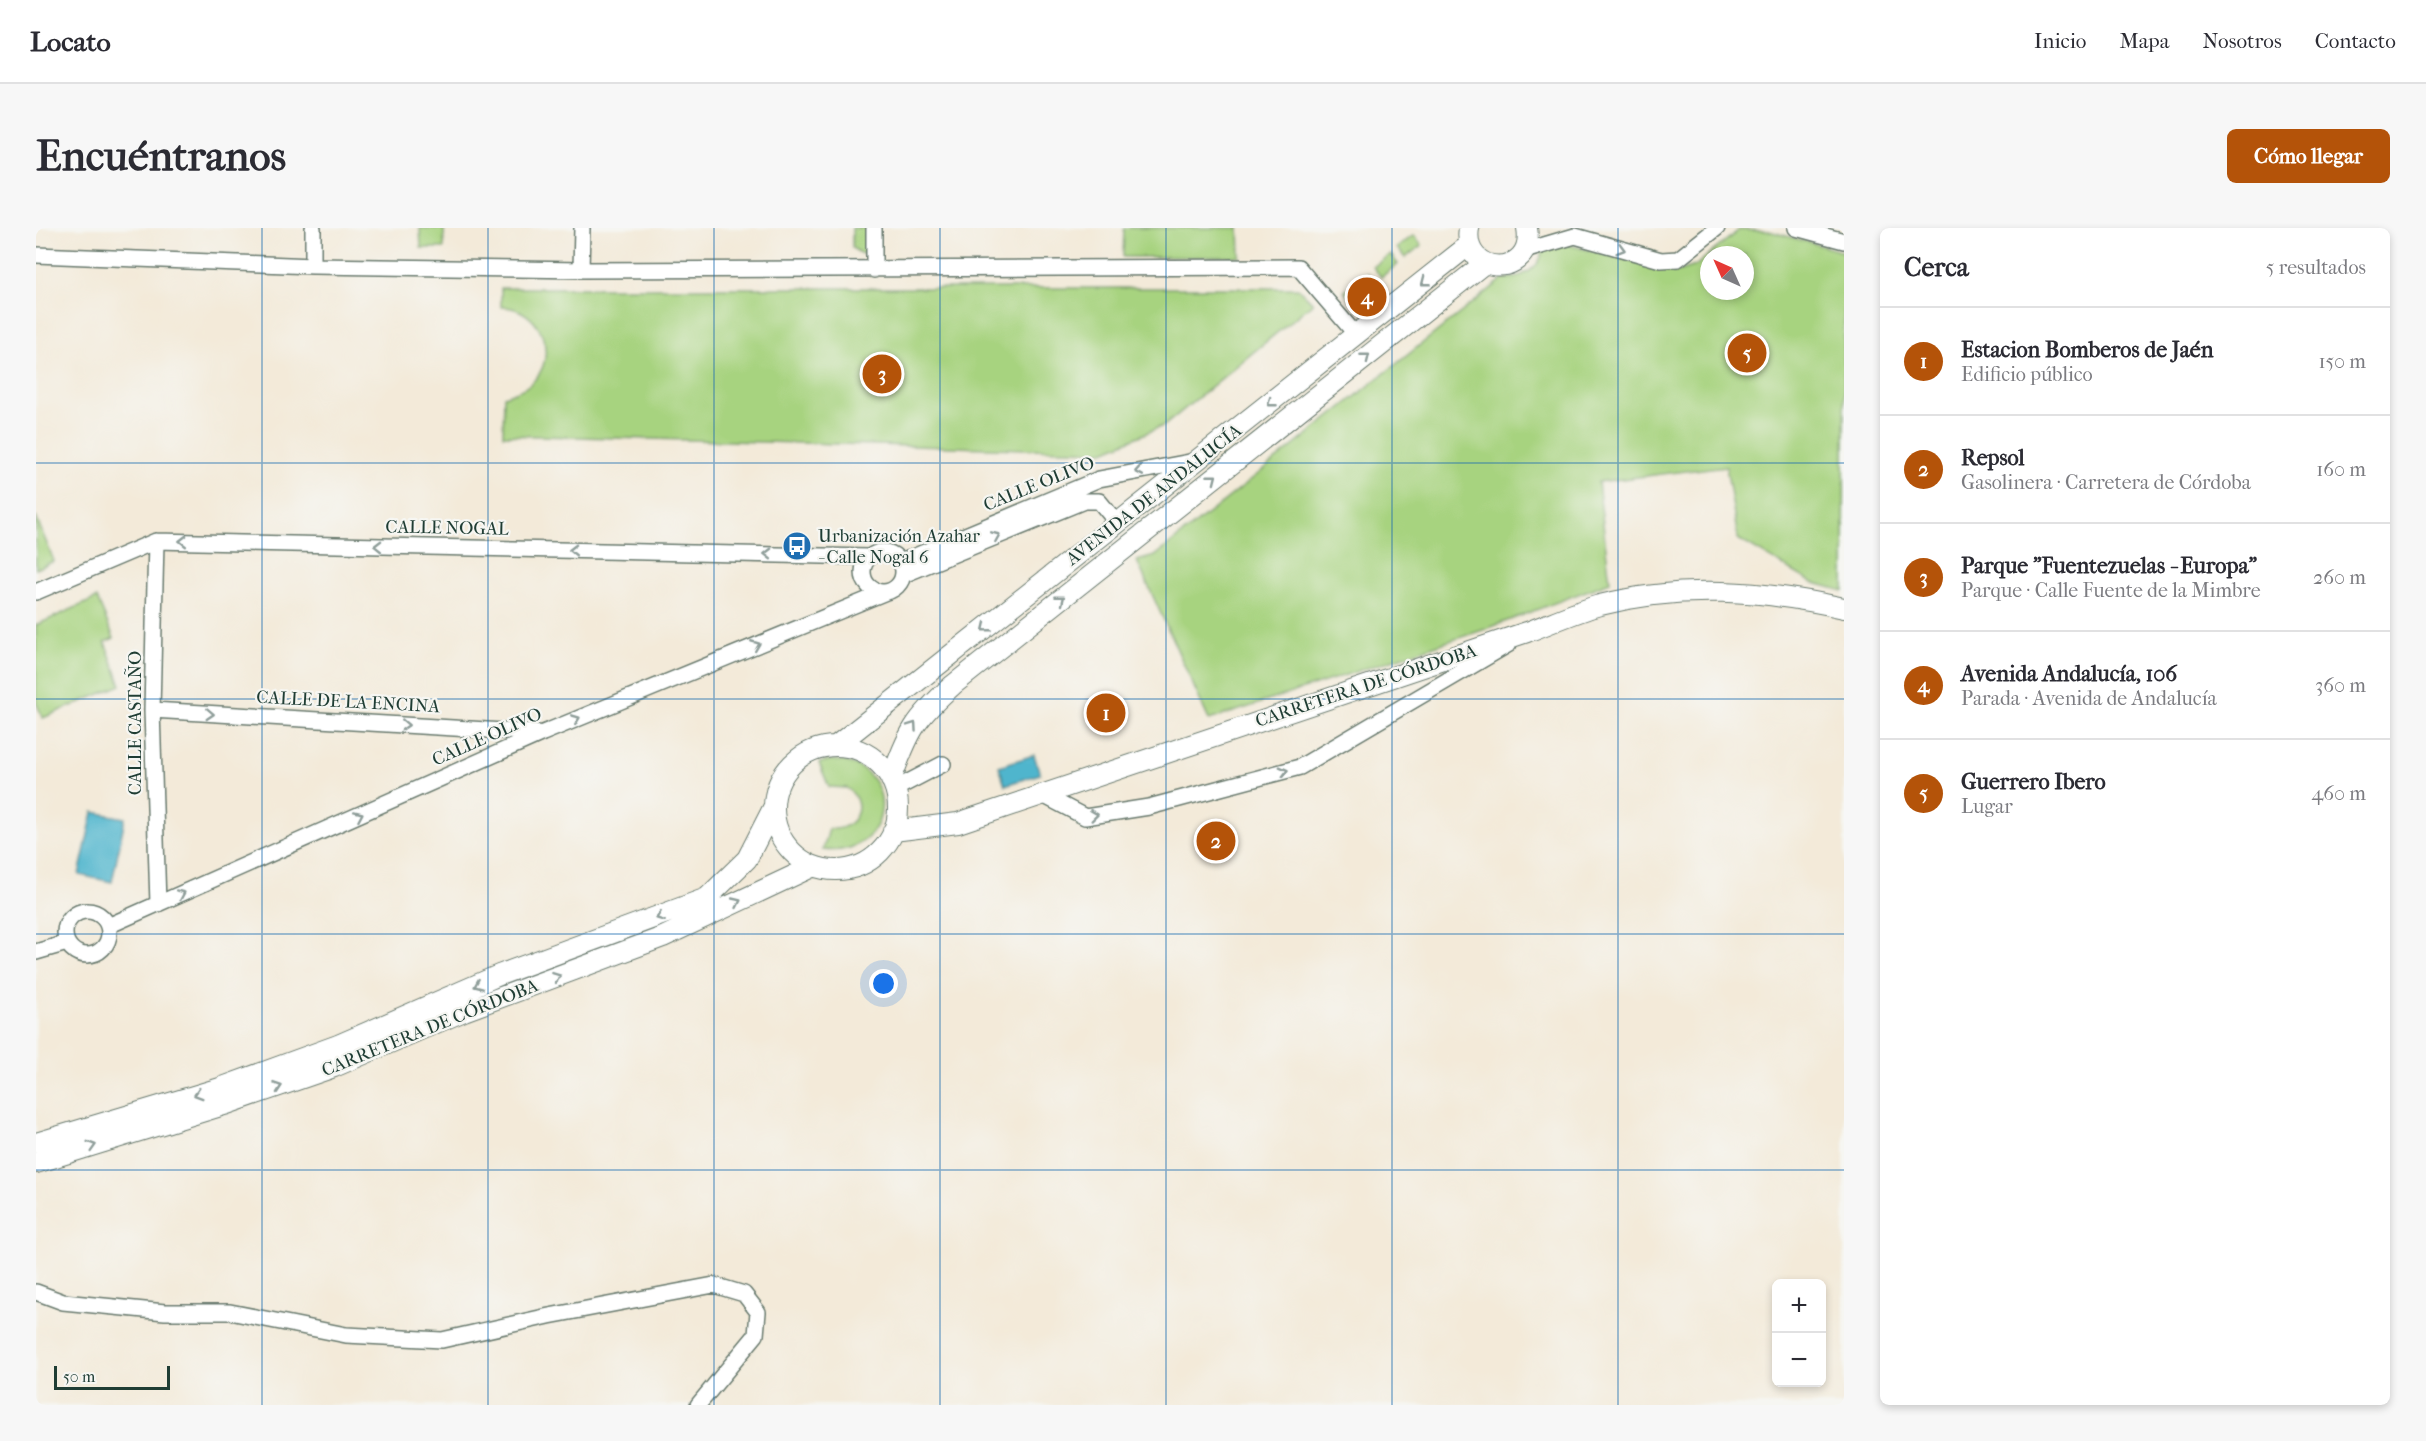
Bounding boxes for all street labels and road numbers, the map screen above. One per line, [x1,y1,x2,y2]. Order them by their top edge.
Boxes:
street label: AVENIDA DE ANDALUCÍA [1061,419,1246,571]
street label: CALLE OLIVO [980,452,1098,516]
street label: CALLE NOGAL [385,516,509,540]
street label: CARRETERA DE CÓRDOBA [1252,638,1480,732]
street label: CALLE CASTAÑO [124,651,146,795]
street label: CALLE DE LA ENCINA [256,687,441,717]
street label: CALLE OLIVO [429,703,545,771]
street label: CARRETERA DE CÓRDOBA [318,973,541,1081]

